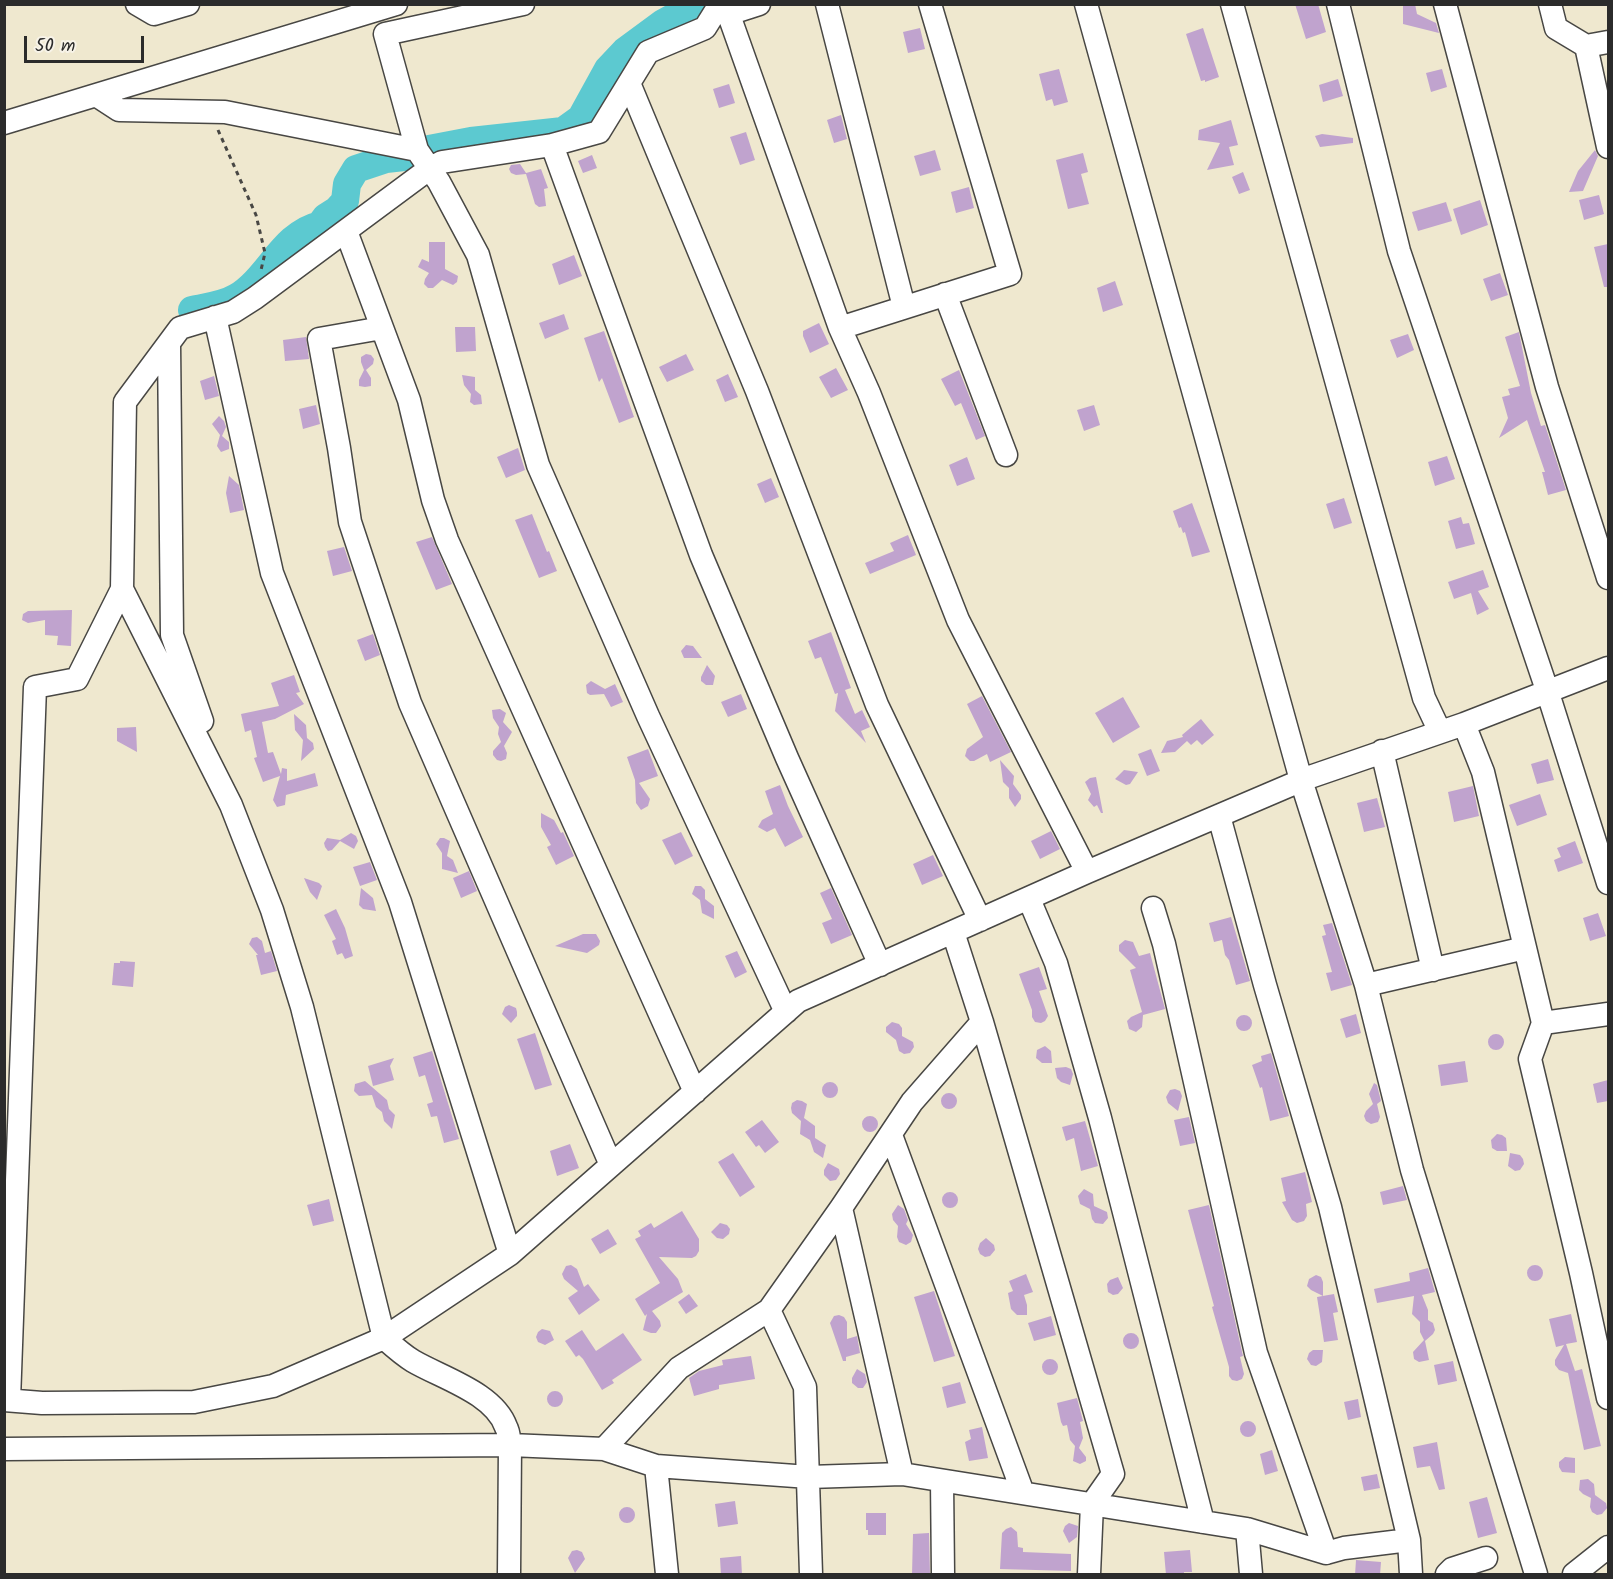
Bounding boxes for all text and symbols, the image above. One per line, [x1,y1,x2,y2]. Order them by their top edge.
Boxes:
scale bar [27,24,147,62]
text: 50 m [35,32,75,61]

